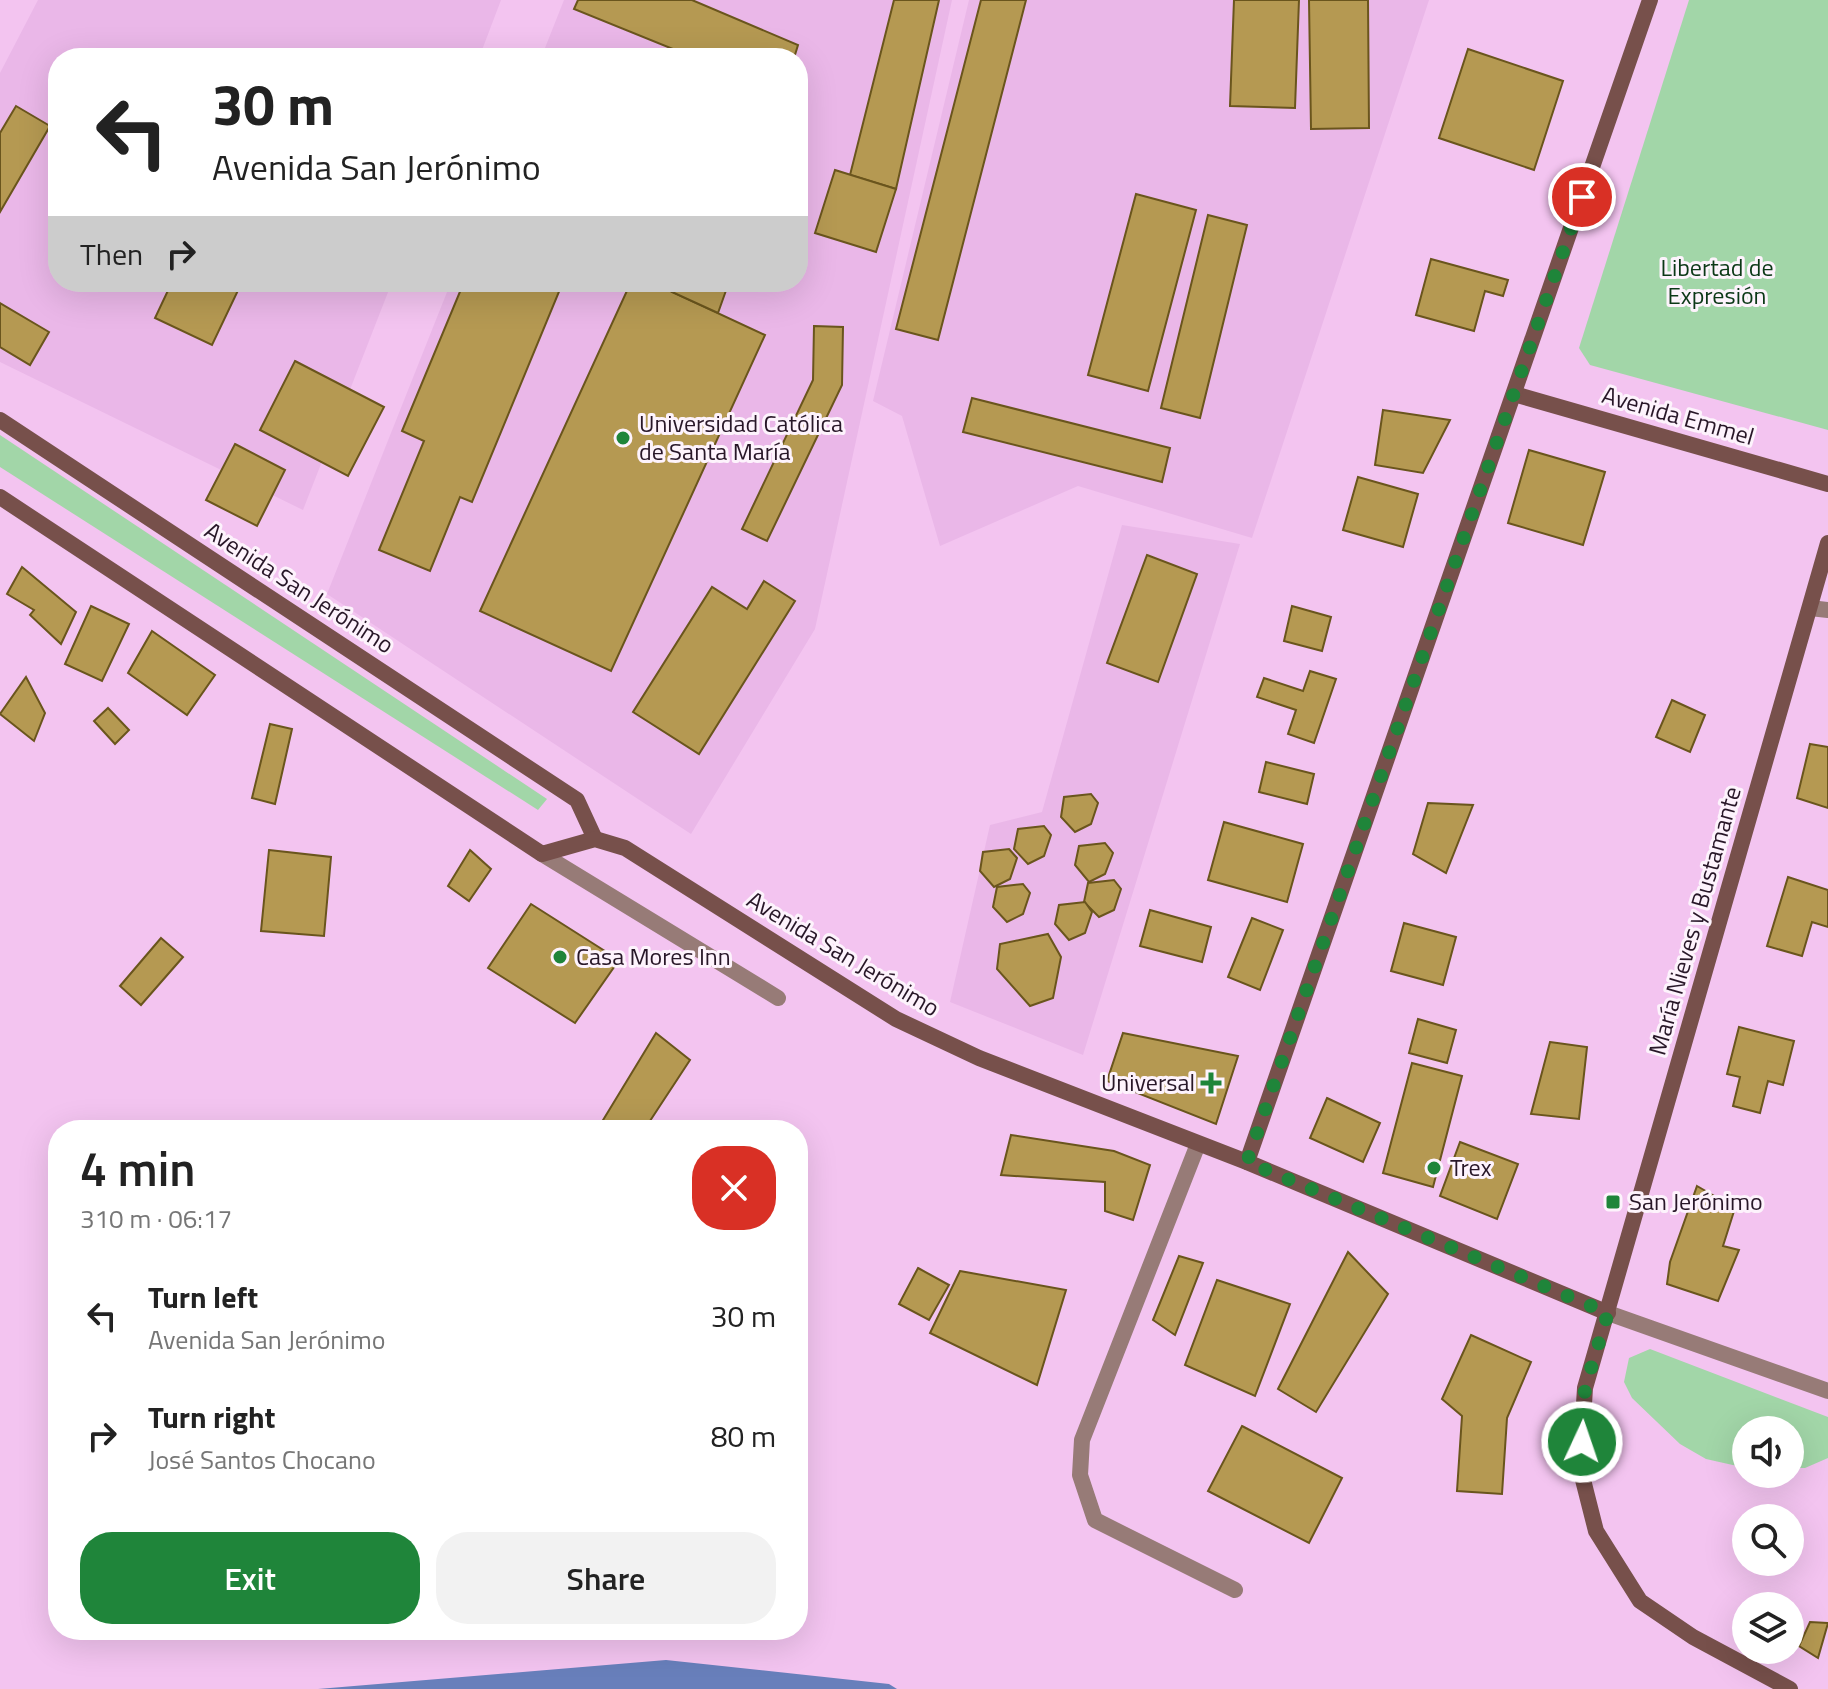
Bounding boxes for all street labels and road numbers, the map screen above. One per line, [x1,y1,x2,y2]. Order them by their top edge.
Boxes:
street label: Avenida Emmel [1598,376,1758,454]
street label: Avenida San Jerónimo [198,512,401,662]
street label: María Nieves y Bustamante [1638,782,1750,1059]
street label: Avenida San Jerónimo [740,881,947,1025]

